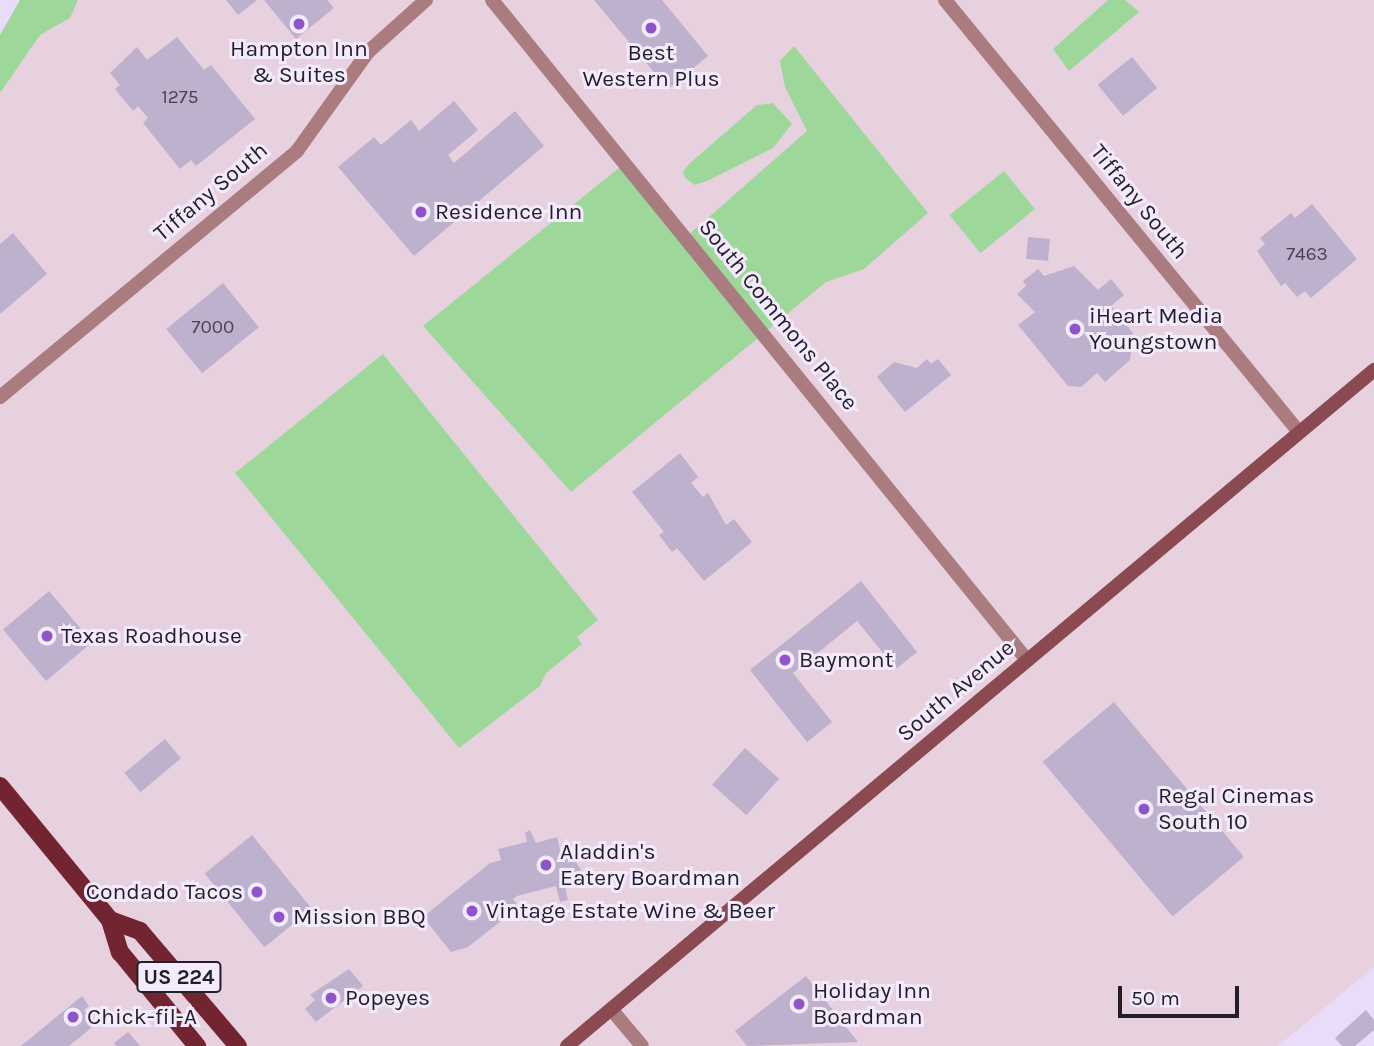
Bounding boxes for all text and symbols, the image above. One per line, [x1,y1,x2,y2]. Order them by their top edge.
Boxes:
marker: Hampton Inn & Suites [291,16,307,32]
marker: Best Western Plus [643,20,659,36]
place label: Hampton Inn & Suites [230,35,368,89]
place label: Best Western Plus [582,39,720,93]
house number: 1275 [162,87,198,109]
street label: Tiffany South [149,137,273,247]
street label: Tiffany South [1084,139,1194,265]
place label: Residence Inn [435,198,582,226]
marker: Residence Inn [413,204,429,220]
street label: South Commons Place [693,214,863,416]
house number: 7463 [1286,244,1328,266]
place label: iHeart Media Youngstown [1089,302,1223,356]
house number: 7000 [192,317,234,339]
marker: iHeart Media Youngstown [1067,321,1083,337]
place label: Texas Roadhouse [61,622,242,650]
marker: Texas Roadhouse [39,628,55,644]
street label: South Avenue [892,634,1020,748]
place label: Baymont [799,646,893,674]
marker: Baymont [777,652,793,668]
place label: Regal Cinemas South 10 [1158,782,1314,836]
marker: Regal Cinemas South 10 [1136,801,1152,817]
place label: Aladdin's Eatery Boardman [560,838,740,892]
marker: Aladdin's Eatery Boardman [538,857,554,873]
place label: Condado Tacos [86,878,243,906]
marker: Condado Tacos [249,884,265,900]
place label: Vintage Estate Wine & Beer [486,897,775,925]
place label: Mission BBQ [293,903,426,931]
marker: Vintage Estate Wine & Beer [464,903,480,919]
marker: Mission BBQ [271,909,287,925]
road number: US 224 [135,960,223,995]
scale bar [1122,972,1243,1016]
place label: Holiday Inn Boardman [813,977,931,1031]
place label: Popeyes [345,984,430,1012]
text: 50 m [1131,986,1180,1010]
marker: Popeyes [323,990,339,1006]
marker: Holiday Inn Boardman [791,996,807,1012]
place label: Chick-fil-A [87,1003,197,1031]
marker: Chick-fil-A [65,1009,81,1025]

